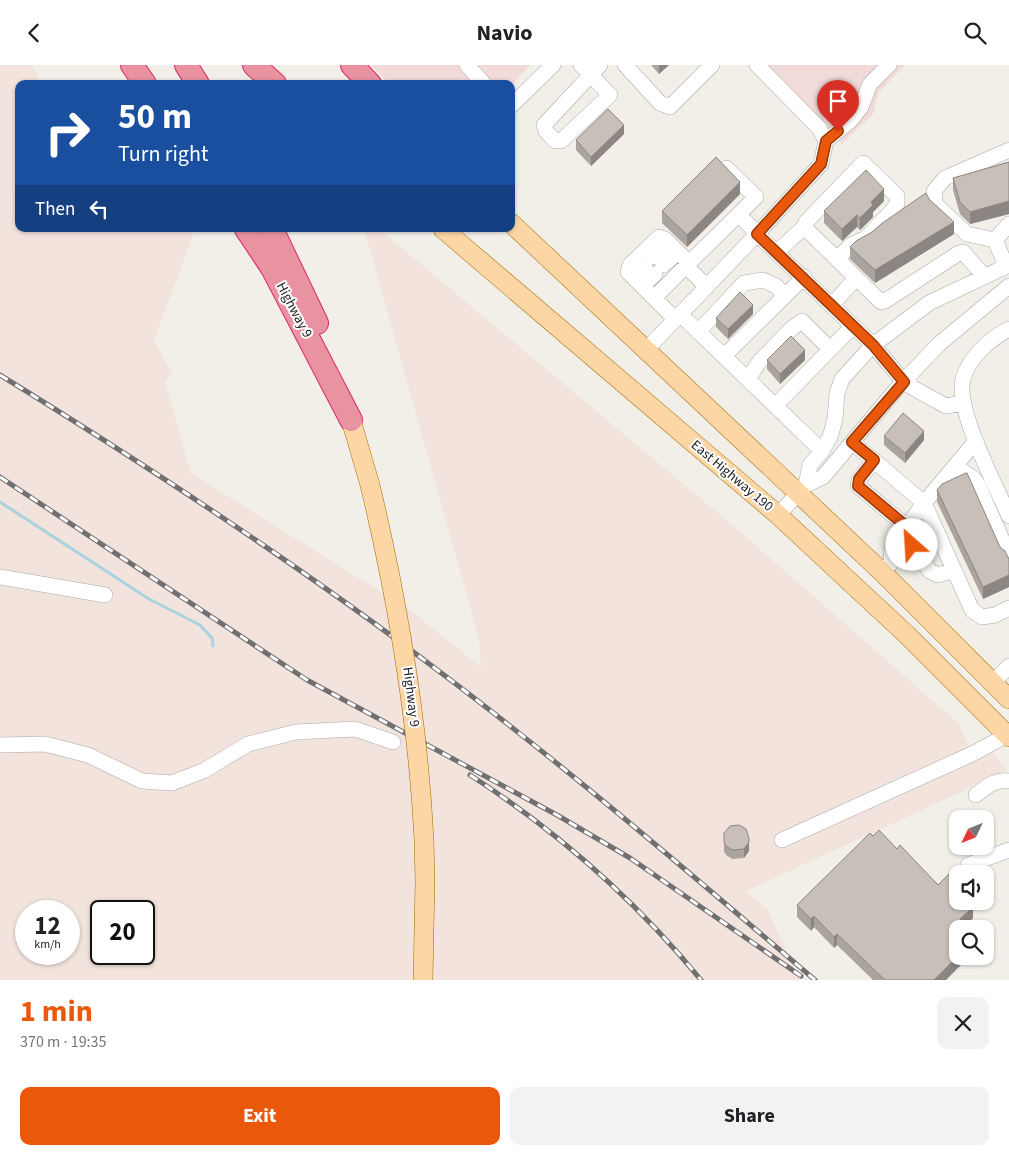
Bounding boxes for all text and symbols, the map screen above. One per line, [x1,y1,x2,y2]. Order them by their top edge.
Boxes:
text: Navio [476,17,533,49]
icon: back [20,19,48,47]
icon: search [961,19,989,47]
pin [817,80,859,131]
icon: arrive [824,87,852,115]
text: 50 m [118,92,192,142]
icon: right [35,100,100,165]
text: Turn right [118,138,208,170]
icon: left [85,195,113,223]
text: Then [35,196,75,223]
street label: Highway 9 [271,279,317,341]
street label: East Highway 190 [687,436,778,516]
position arrow [885,518,937,570]
street label: Highway 9 [397,666,425,728]
north arrow [949,810,994,855]
map controls [949,810,994,965]
button: sound [949,865,994,910]
speed limit sign: 20 [90,900,155,965]
text: 12 [34,908,61,944]
button: search [949,920,994,965]
text: km/h [34,936,61,953]
text: 1 min [20,990,93,1033]
button: close [937,997,989,1049]
text: 370 m · 19:35 [20,1031,107,1053]
button: Exit [20,1087,500,1145]
button: Share [510,1087,989,1145]

